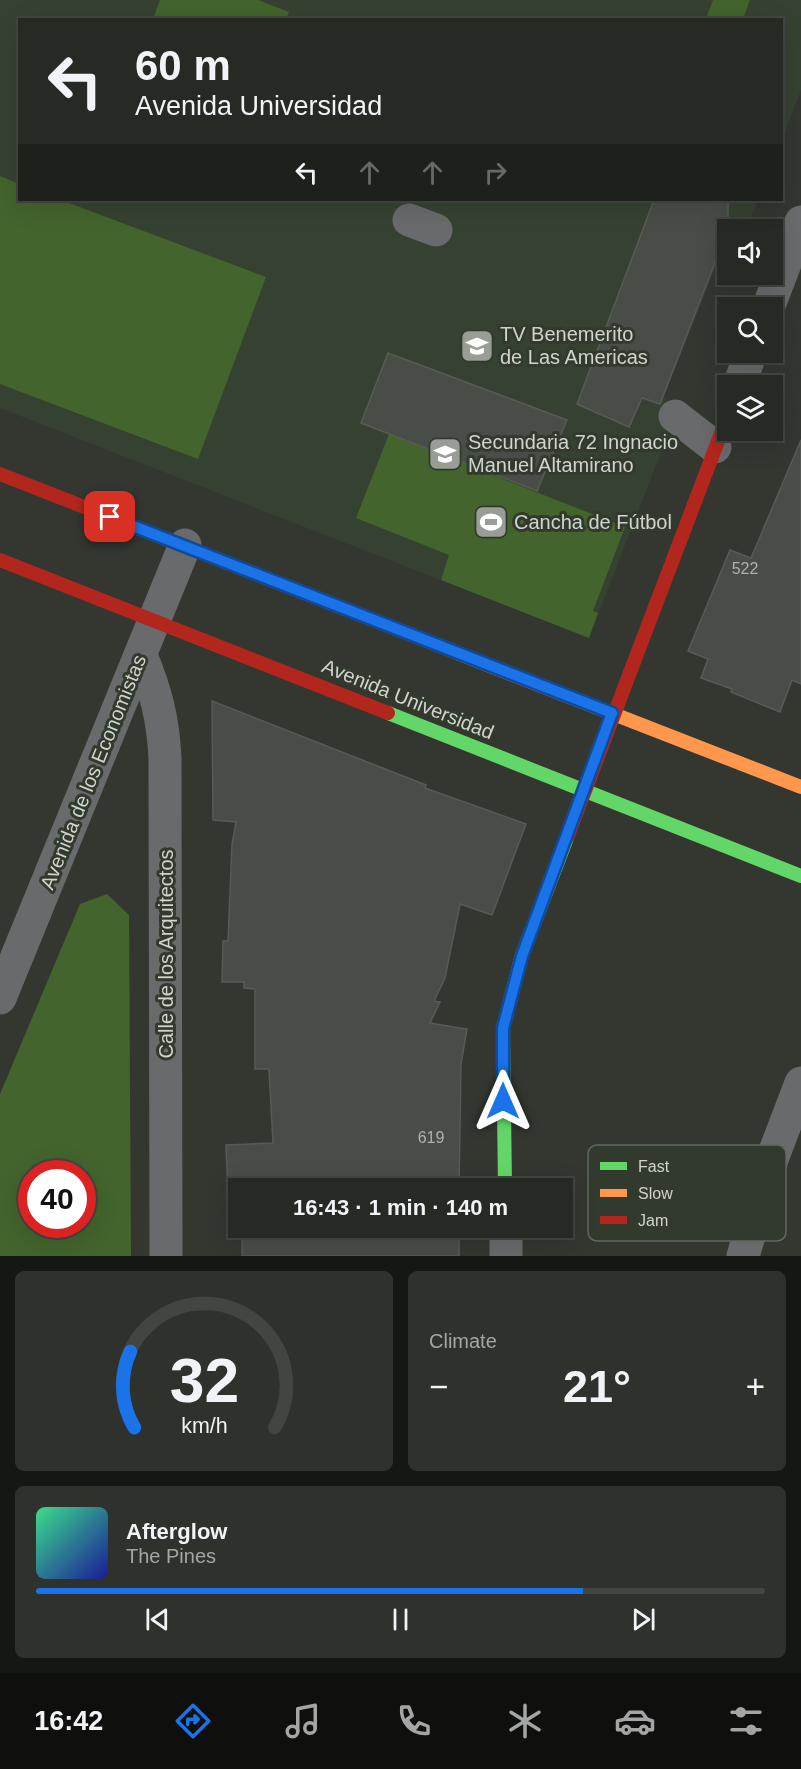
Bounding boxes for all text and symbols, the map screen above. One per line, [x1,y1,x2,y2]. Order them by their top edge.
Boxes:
icon: left [36,42,114,120]
text: 60 m [135,42,231,89]
text: Avenida Universidad [135,91,382,121]
icon: left [290,156,323,189]
icon: ahead [353,156,386,189]
icon: ahead [416,156,449,189]
icon: right [479,156,512,189]
map controls [717,219,783,441]
button: sound [717,219,783,285]
button: search [717,297,783,363]
place label: TV Benemerito de Las Americas [500,323,648,368]
school or university icon: TV Benemerito de Las Americas [459,328,495,364]
button: layers [717,375,783,441]
place label: Secundaria 72 Ingnacio Manuel Altamirano [468,431,678,476]
school or university icon: Secundaria 72 Ingnacio Manuel Altamirano [427,436,463,472]
pin [84,491,135,542]
icon: arrive [93,500,126,533]
sports icon: Cancha de Fútbol [473,504,509,540]
place label: Cancha de Fútbol [514,511,672,533]
house number: 522 [732,560,758,577]
street label: Avenida de los Economistas [36,652,150,892]
street label: Avenida Universidad [319,655,497,743]
street label: Calle de los Arquitectos [155,849,177,1059]
position arrow [471,1069,535,1133]
house number: 619 [418,1129,444,1146]
legend [588,1145,786,1241]
text: Fast [638,1158,670,1175]
speed limit sign: 40 [18,1160,96,1238]
text: Slow [638,1185,673,1202]
text: 16:43 · 1 min · 140 m [293,1195,508,1220]
text: Jam [638,1212,668,1229]
text: Climate [429,1330,497,1352]
text: 32 [169,1346,239,1415]
text: 21° [563,1361,631,1412]
text: − [429,1368,448,1405]
text: + [746,1368,765,1405]
text: km/h [181,1414,227,1438]
text: Afterglow [126,1519,227,1544]
text: The Pines [126,1545,216,1567]
icon: previous [141,1603,174,1636]
icon: pause [384,1603,417,1636]
icon: next [627,1603,660,1636]
icon: directions [172,1700,214,1742]
icon: music [282,1700,324,1742]
icon: phone [393,1700,435,1742]
icon: climate [504,1700,546,1742]
icon: car [614,1700,656,1742]
icon: filters [725,1700,767,1742]
text: 16:42 [34,1706,103,1736]

